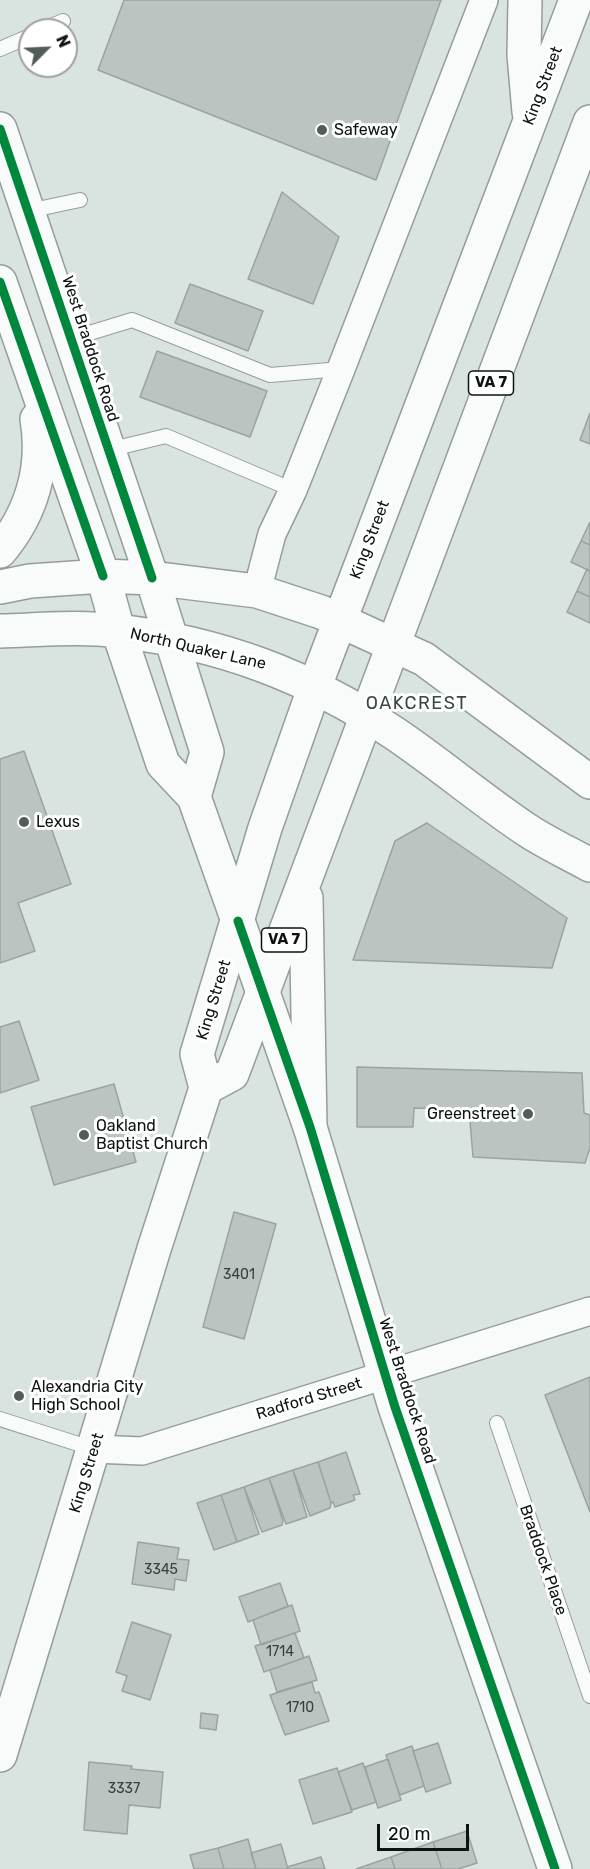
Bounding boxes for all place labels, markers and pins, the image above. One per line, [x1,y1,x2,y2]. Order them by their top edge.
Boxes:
place label: Safeway [334,120,398,140]
marker: Safeway [315,123,329,137]
place label: Lexus [36,812,80,832]
marker: Lexus [17,815,31,829]
place label: Greenstreet [427,1104,516,1124]
marker: Greenstreet [521,1107,535,1121]
place label: Oakland Baptist Church [96,1116,208,1154]
marker: Oakland Baptist Church [77,1128,91,1142]
place label: Alexandria City High School [31,1377,143,1415]
marker: Alexandria City High School [12,1389,26,1403]

